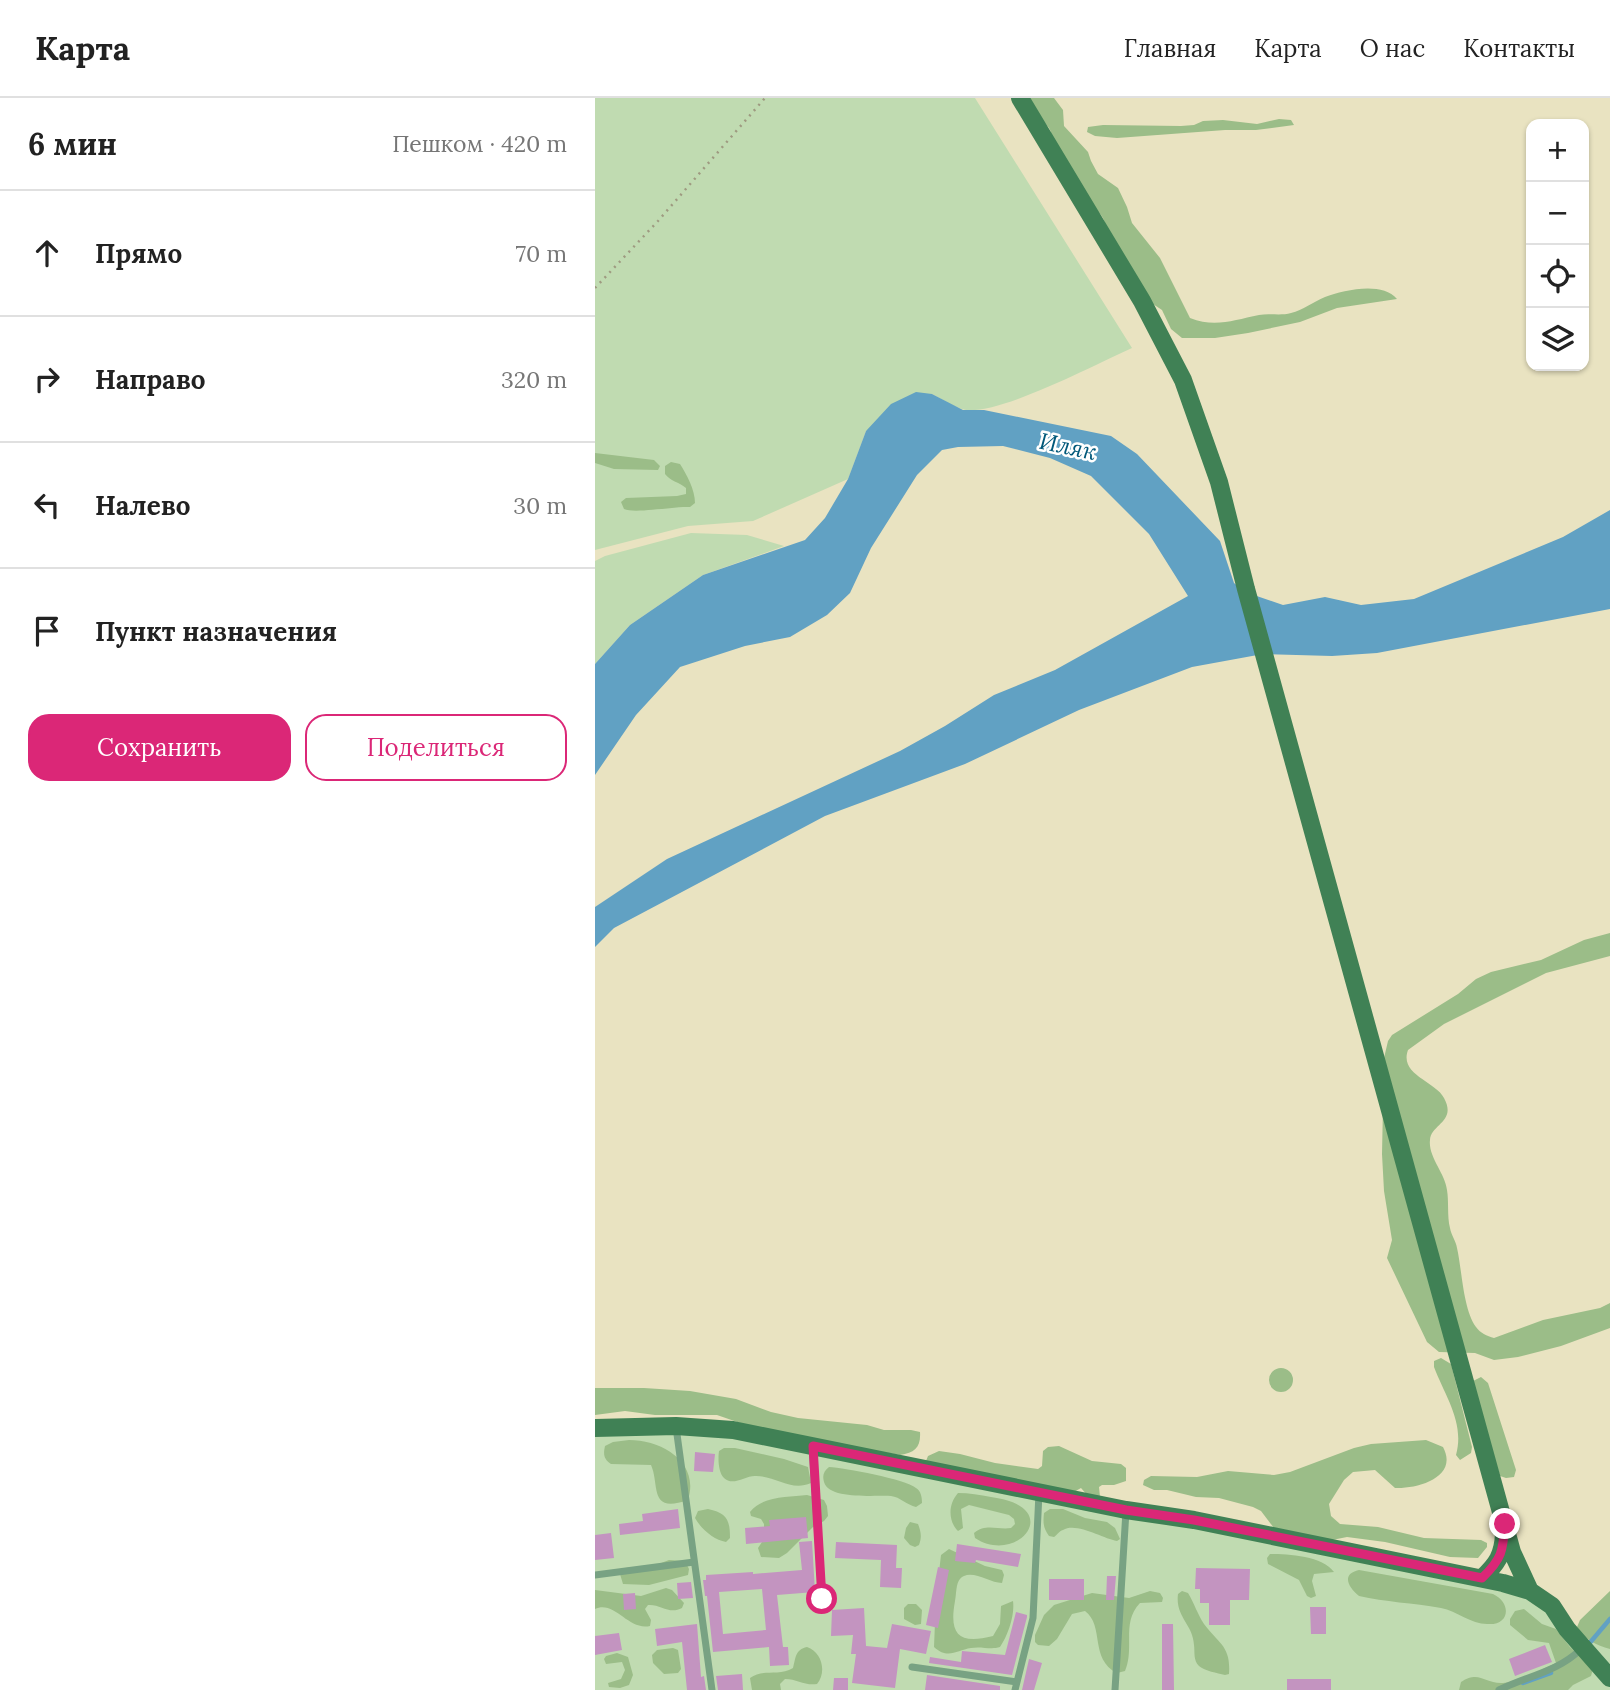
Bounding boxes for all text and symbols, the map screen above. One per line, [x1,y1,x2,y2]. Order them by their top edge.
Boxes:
text: Карта [35,27,130,69]
text: Главная [1124,33,1216,64]
text: Карта [1254,33,1322,64]
text: О нас [1360,33,1425,64]
text: Контакты [1463,33,1575,64]
map controls [1526,119,1589,371]
button: + [1526,119,1589,182]
text: 6 мин [28,125,117,163]
text: Пешком · 420 m [392,129,567,158]
button: − [1526,182,1589,245]
icon: ahead [28,234,66,272]
text: Прямо [95,237,182,270]
text: 70 m [516,239,567,268]
button: locate [1526,245,1589,308]
button: layers [1526,308,1589,371]
icon: right [28,360,66,398]
text: Направо [95,363,206,396]
text: 320 m [501,365,567,394]
water label: Иляк [1037,426,1099,466]
icon: left [28,486,66,524]
text: Налево [95,489,191,522]
text: 30 m [513,491,567,520]
icon: arrive [28,612,66,650]
text: Пункт назначения [95,615,337,648]
button: Сохранить [28,714,291,781]
button: Поделиться [305,714,567,781]
route end [1489,1508,1520,1539]
route start [806,1583,837,1614]

